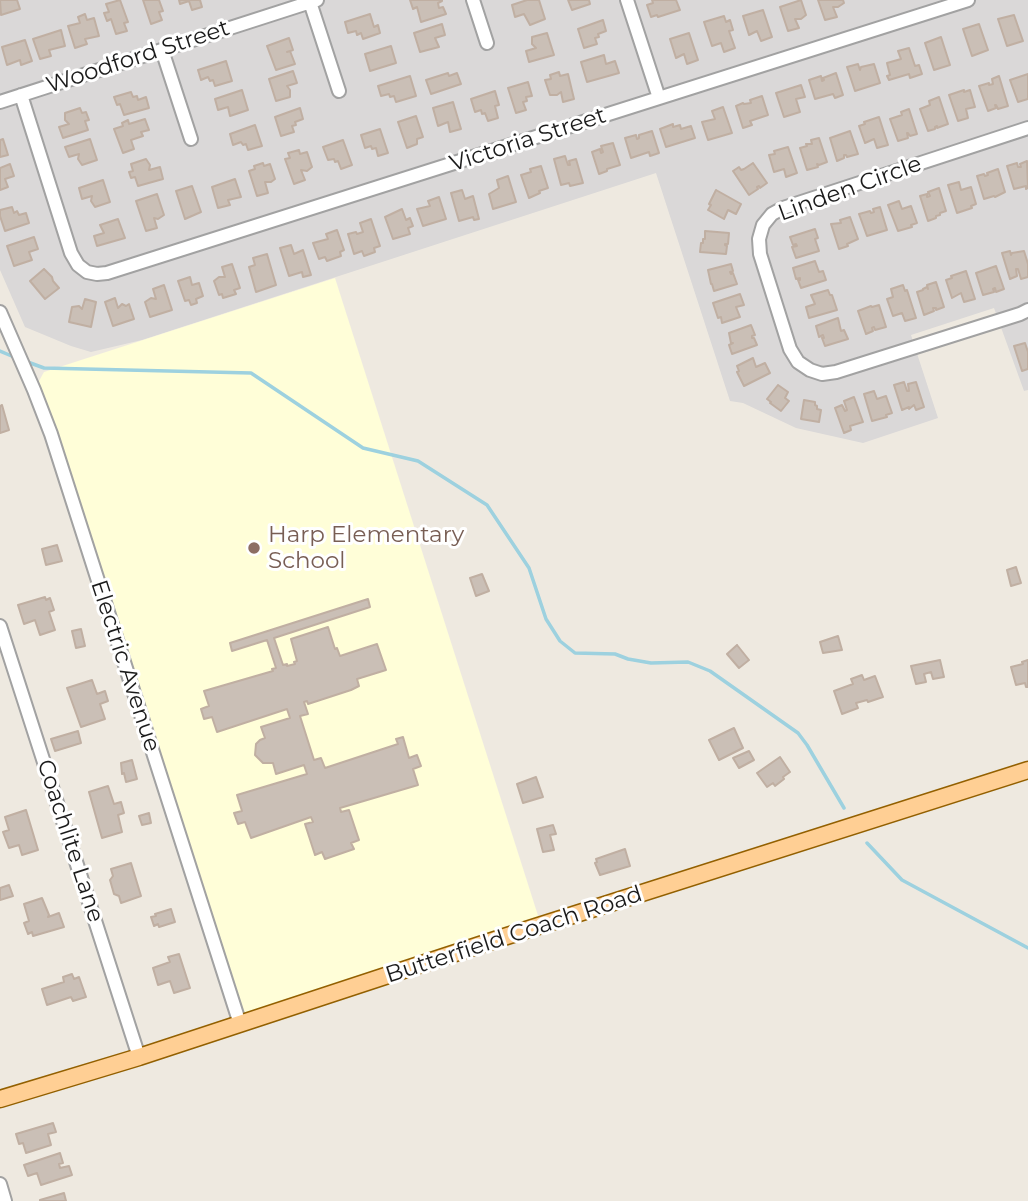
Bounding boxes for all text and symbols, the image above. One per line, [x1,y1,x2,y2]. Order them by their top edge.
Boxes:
street label: Woodford Street [43,14,233,100]
street label: Victoria Street [446,102,610,178]
street label: Linden Circle [775,150,925,228]
place label: Harp Elementary School [268,521,464,575]
marker: Harp Elementary School [246,540,262,556]
street label: Electric Avenue [84,577,166,755]
street label: Coachlite Lane [31,756,109,926]
street label: Butterfield Coach Road [382,880,646,990]

